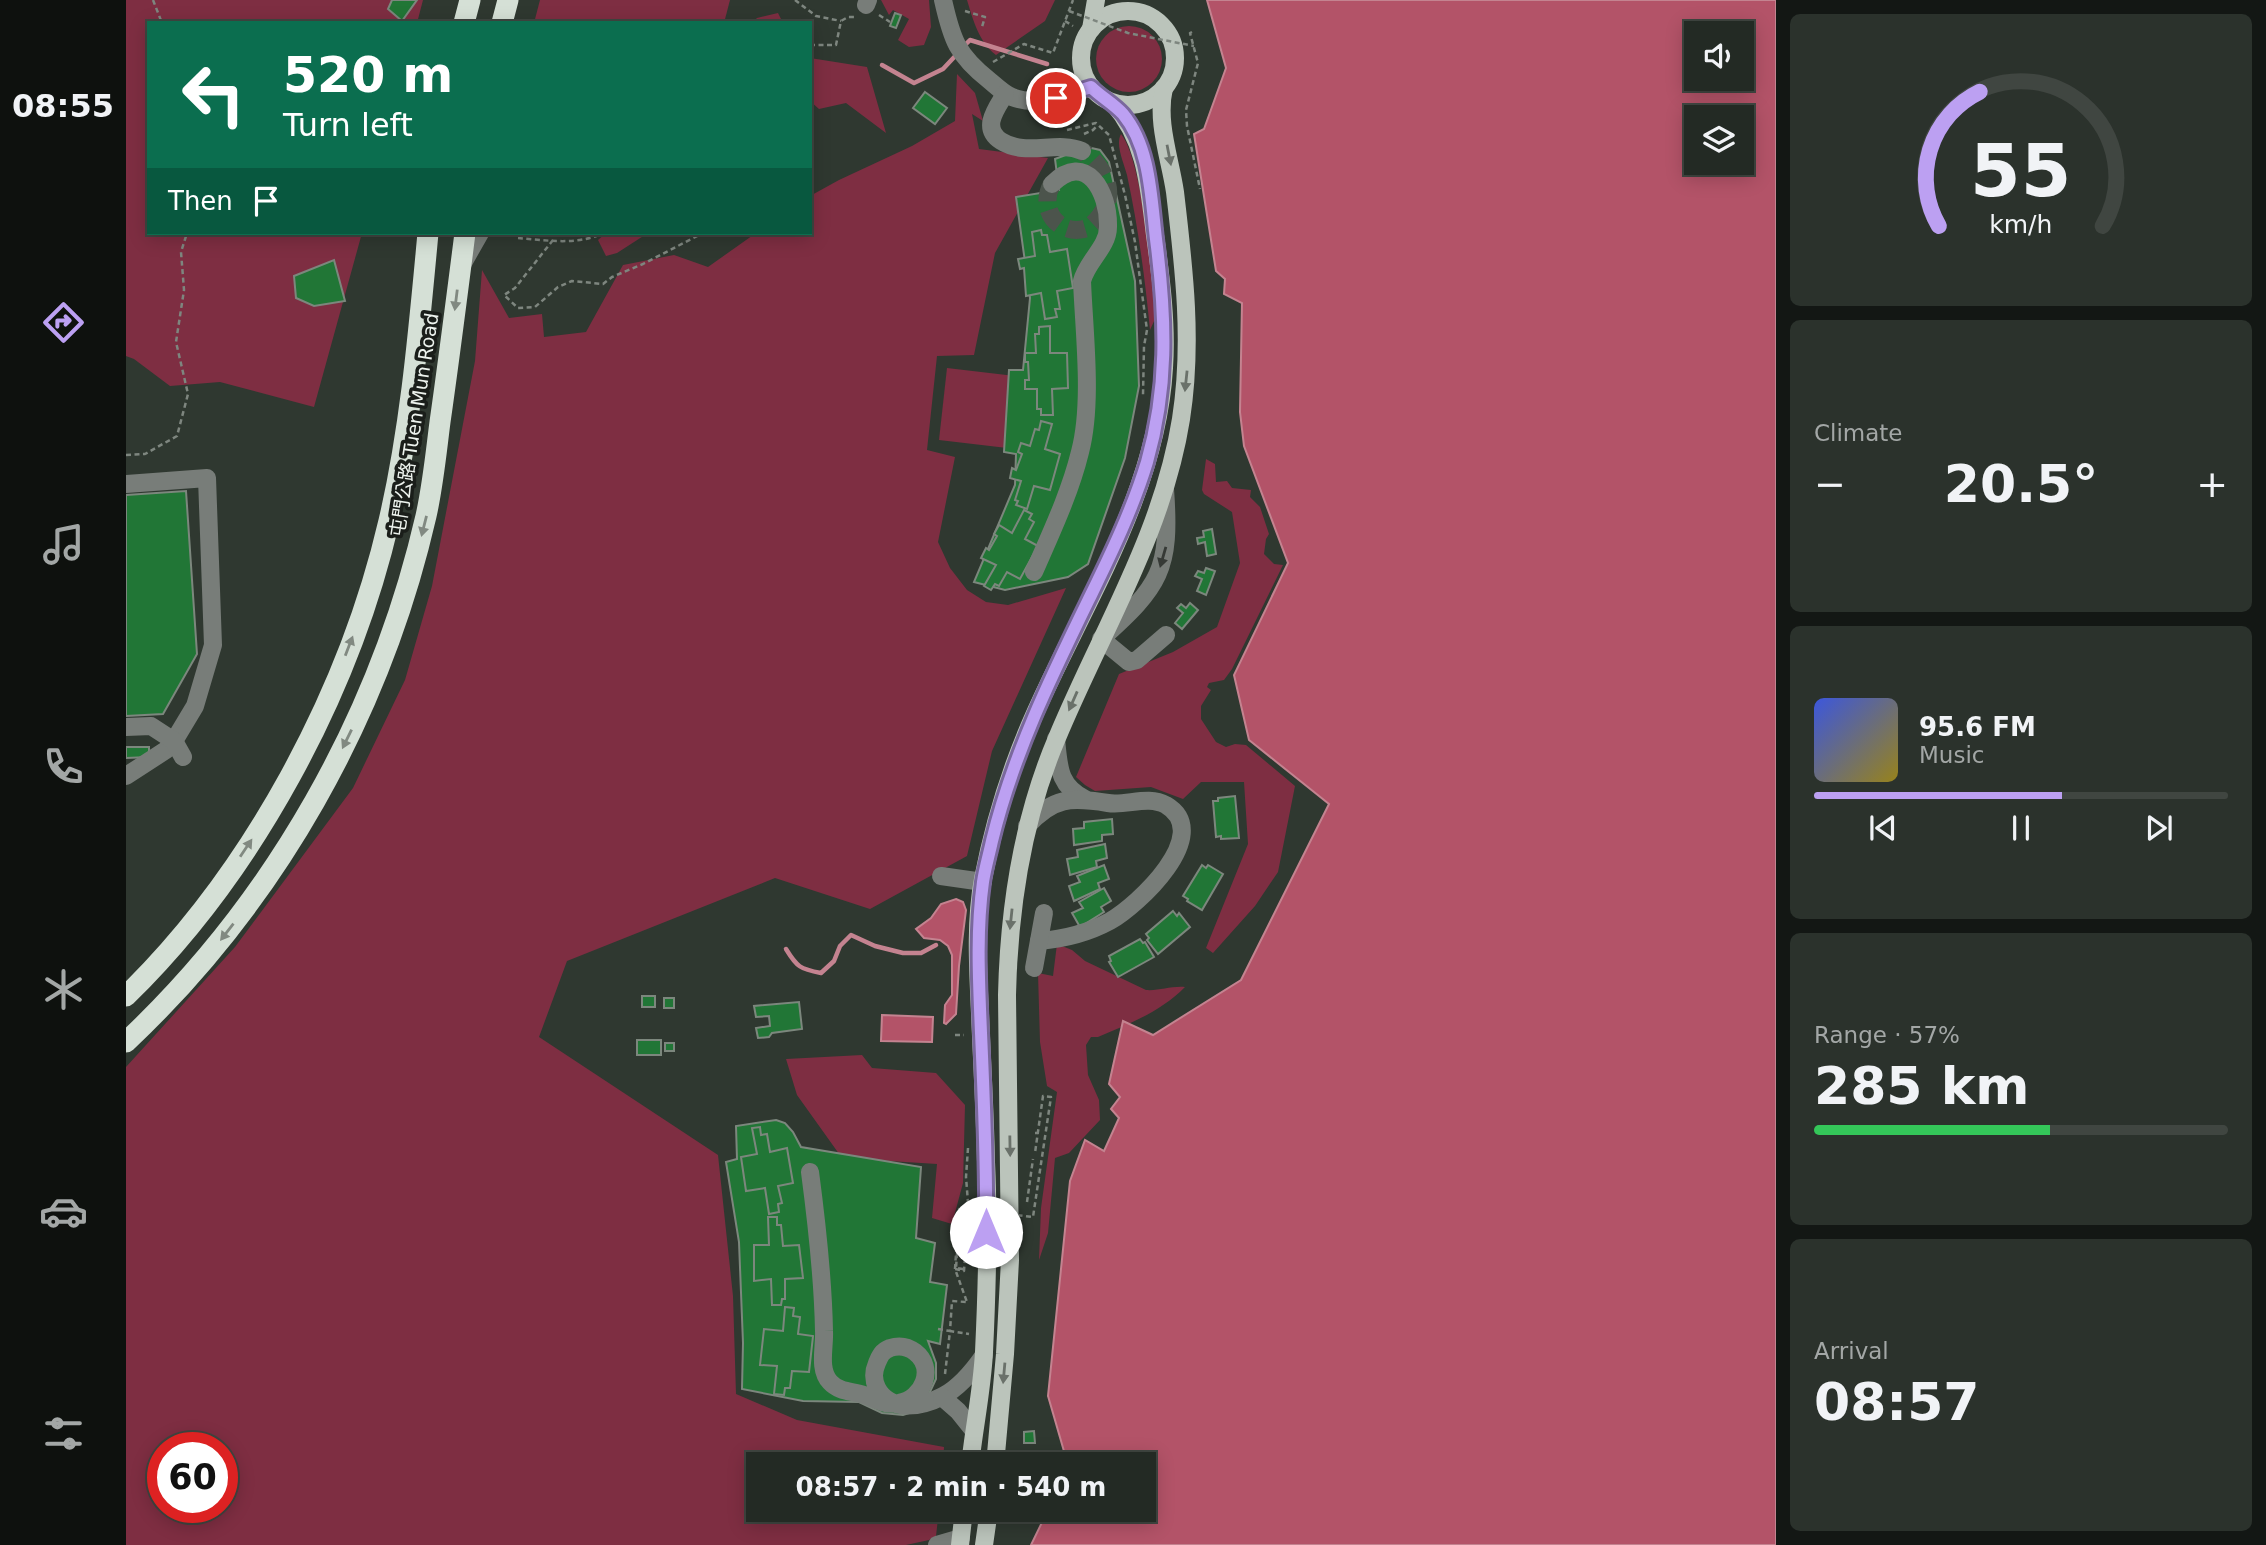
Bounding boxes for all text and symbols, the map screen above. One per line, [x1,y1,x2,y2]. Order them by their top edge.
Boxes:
map controls [1684,21,1754,175]
button: sound [1684,21,1754,91]
text: 520 m [283,47,453,104]
icon: left [168,49,259,140]
pin [1026,68,1086,128]
icon: arrive [1037,79,1075,117]
text: 08:55 [12,87,114,125]
button: layers [1684,105,1754,175]
text: Turn left [283,106,413,144]
text: 55 [1970,128,2072,213]
one-way arrow [1163,144,1174,166]
icon: arrive [247,182,285,220]
text: Then [168,186,233,216]
text: km/h [1989,210,2053,239]
one-way arrow [451,290,462,312]
icon: directions [39,298,88,347]
street label: 屯門公路 Tuen Mun Road [385,311,443,539]
one-way arrow [1180,371,1191,393]
text: Climate [1814,420,1903,446]
text: 20.5° [1944,454,2098,514]
text: − [1814,462,1846,506]
text: + [2196,462,2228,506]
one-way arrow [418,515,429,537]
icon: music [39,520,88,569]
one-way arrow [1157,546,1168,568]
one-way arrow [344,636,355,657]
one-way arrow [1067,691,1079,711]
text: 95.6 FM [1919,712,2036,742]
one-way arrow [341,729,352,749]
icon: phone [39,742,88,791]
text: Music [1919,742,1984,768]
icon: previous [1864,809,1902,847]
icon: pause [2002,809,2040,847]
icon: next [2140,809,2178,847]
one-way arrow [239,839,253,857]
one-way arrow [1006,908,1017,930]
one-way arrow [221,923,235,941]
icon: climate [39,965,88,1014]
text: Range · 57% [1814,1022,1960,1048]
text: 285 km [1814,1056,2029,1116]
one-way arrow [1004,1135,1015,1157]
icon: car [39,1187,88,1236]
position arrow [949,1195,1023,1269]
text: Arrival [1814,1338,1889,1364]
one-way arrow [998,1363,1009,1385]
text: 08:57 [1814,1372,1980,1432]
icon: filters [39,1409,88,1458]
speed limit sign: 60 [147,1432,238,1523]
text: 08:57 · 2 min · 540 m [796,1472,1106,1502]

